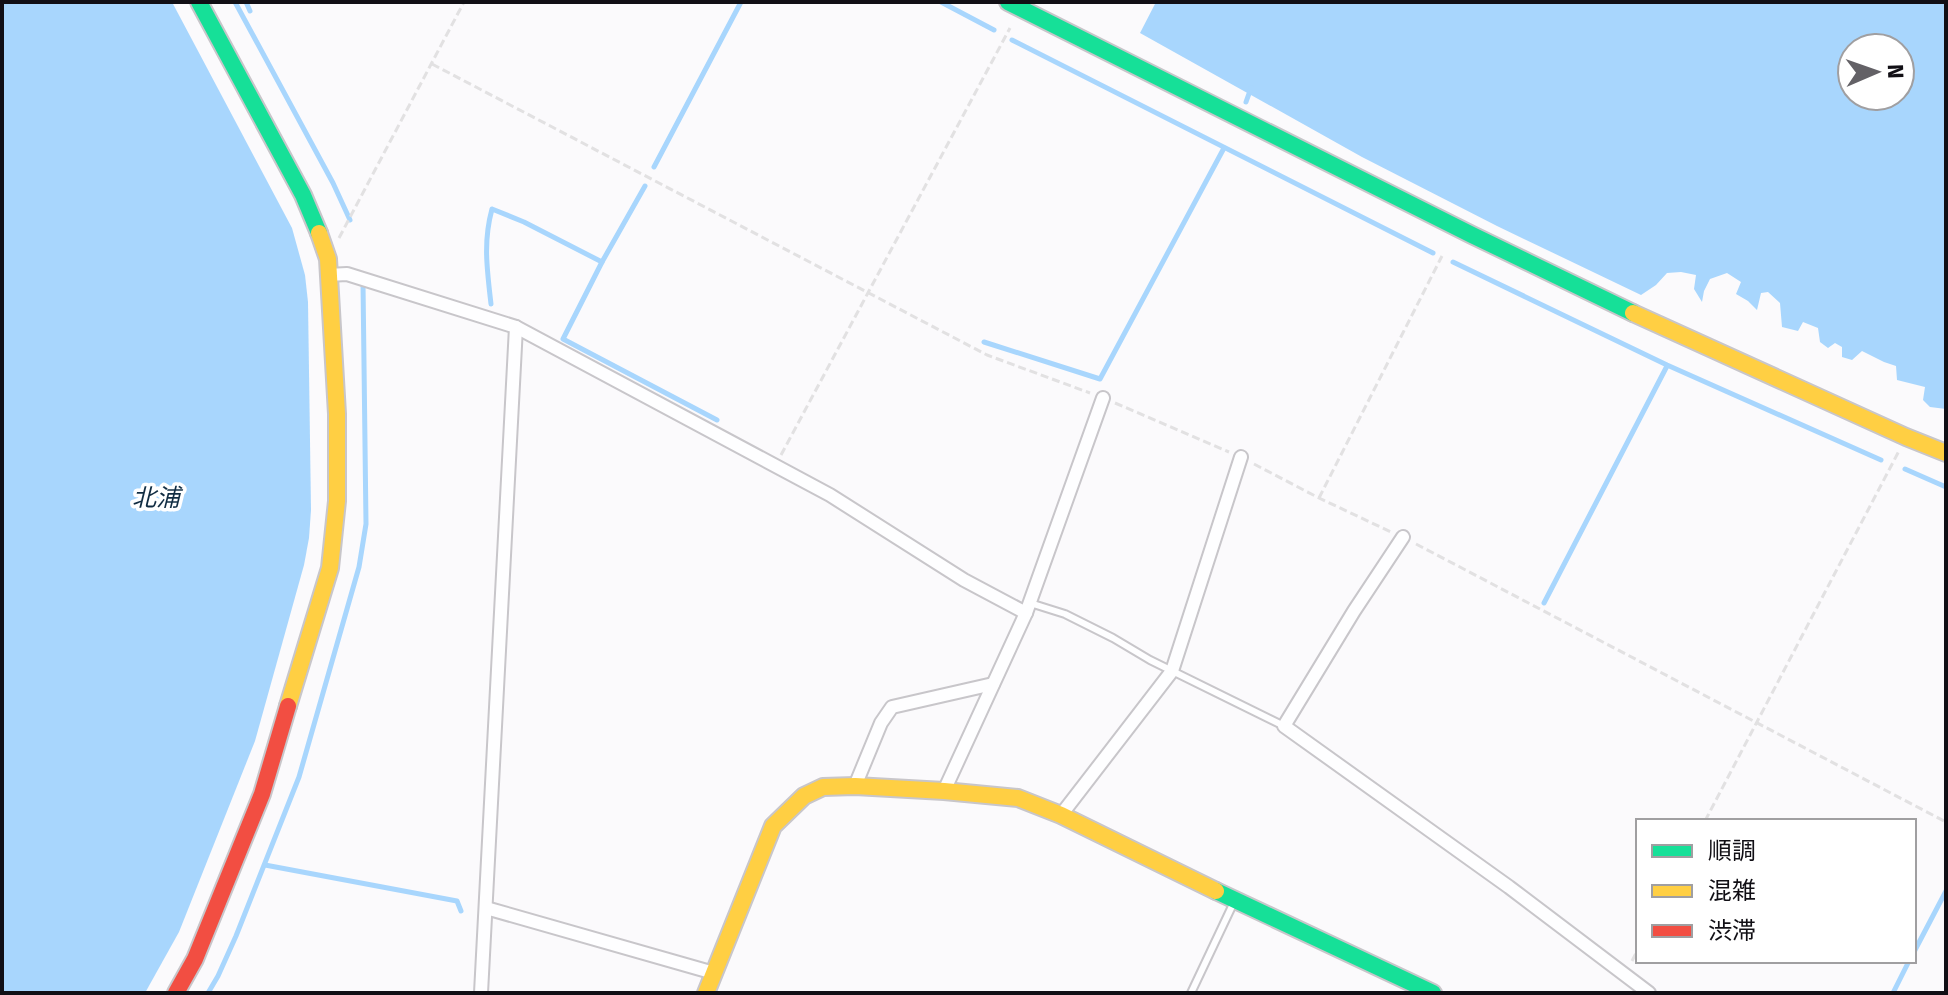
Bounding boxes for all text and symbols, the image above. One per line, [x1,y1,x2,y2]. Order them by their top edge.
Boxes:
north arrow [1836,32,1916,112]
text: N [1882,64,1909,79]
water label: 北浦 [132,484,184,512]
legend [1636,819,1916,963]
text: 順調 [1708,837,1756,865]
text: 混雑 [1708,877,1756,905]
text: 渋滞 [1708,917,1756,945]

